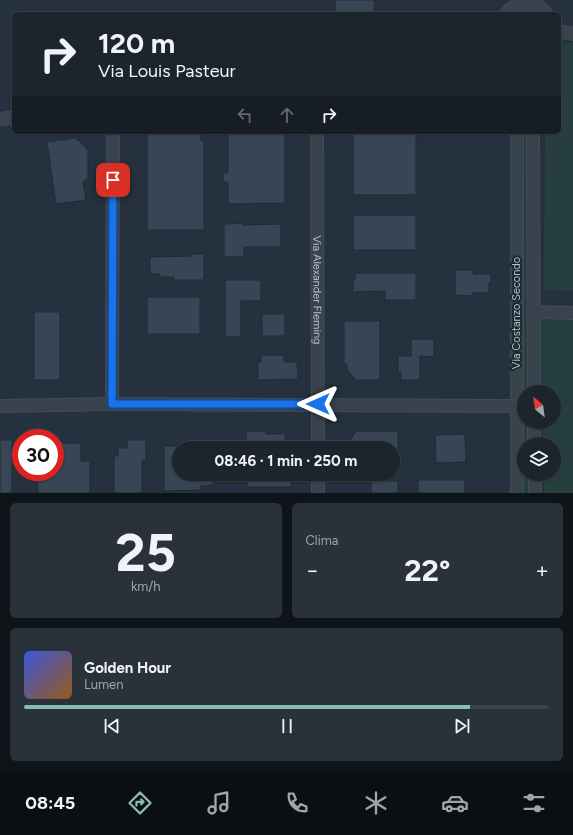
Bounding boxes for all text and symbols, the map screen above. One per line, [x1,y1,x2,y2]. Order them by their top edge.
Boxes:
text: 120 m [98,26,175,60]
icon: right [32,28,84,80]
text: Via Louis Pasteur [98,60,236,82]
icon: left [234,104,256,126]
icon: ahead [276,104,298,126]
icon: right [318,104,340,126]
pin [96,163,130,197]
icon: arrive [102,169,124,191]
street label: Via Alexander Fleming [311,235,324,345]
street label: Via Costanzo Secondo [510,257,523,369]
position arrow [297,383,339,425]
north arrow [517,385,561,429]
map controls [517,385,561,481]
speed limit sign: 30 [12,429,64,481]
button: layers [517,437,561,481]
text: 08:46 · 1 min · 250 m [215,452,357,470]
text: 25 [116,522,176,584]
text: Clima [306,533,338,548]
text: 22° [404,552,450,589]
text: − [306,557,319,584]
text: + [535,557,549,584]
text: km/h [131,579,161,594]
text: Golden Hour [84,659,171,677]
text: Lumen [84,677,123,692]
icon: previous [101,715,123,737]
icon: pause [276,715,298,737]
icon: next [451,715,473,737]
icon: directions [126,789,154,817]
icon: music [205,789,233,817]
icon: phone [283,789,311,817]
icon: climate [362,789,390,817]
icon: car [441,789,469,817]
icon: filters [520,789,548,817]
text: 08:45 [25,792,75,814]

